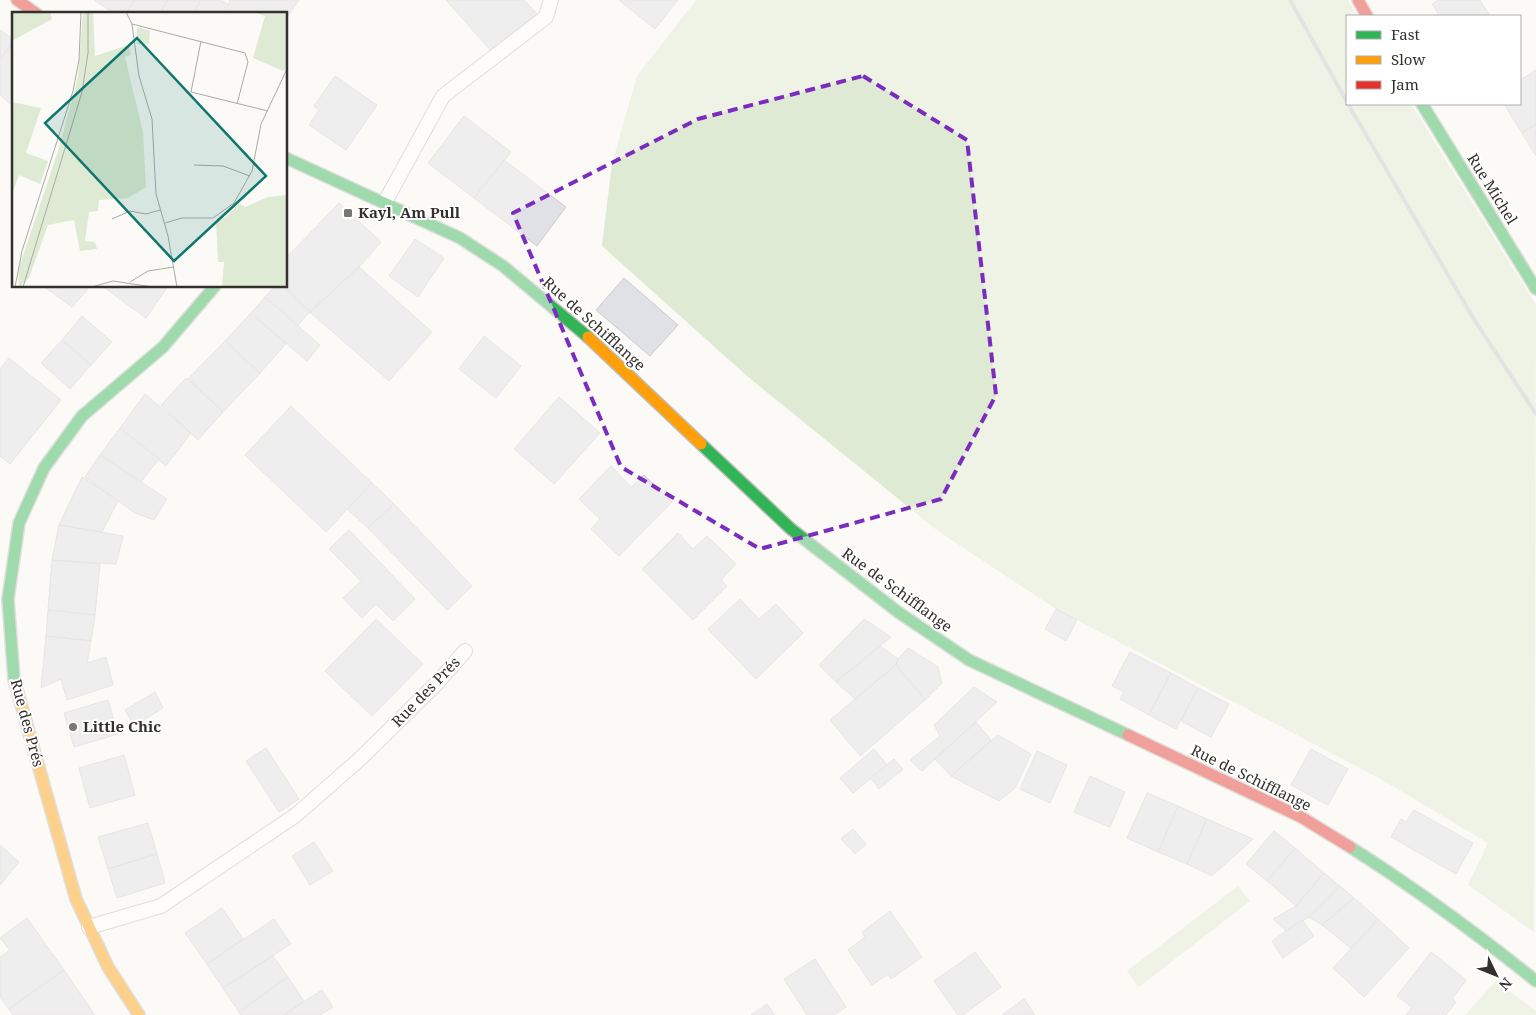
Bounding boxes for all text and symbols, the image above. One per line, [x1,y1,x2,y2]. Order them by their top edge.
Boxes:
inset map [12,12,288,288]
legend [1346,15,1521,105]
text: Fast [1391,24,1420,44]
text: Slow [1391,49,1425,69]
text: Jam [1390,74,1419,94]
street label: Rue Michel [1463,149,1523,228]
place label: Kayl, Am Pull [358,202,461,222]
marker: Kayl, Am Pull [342,207,354,219]
street label: Rue de Schifflange [539,272,650,375]
street label: Rue de Schifflange [839,542,957,636]
street label: Rue des Prés [387,652,464,731]
street label: Rue des Prés [7,677,49,769]
place label: Little Chic [83,716,161,736]
marker: Little Chic [67,721,79,733]
street label: Rue de Schifflange [1188,739,1315,815]
north arrow [1471,950,1521,1000]
text: N [1495,974,1517,995]

